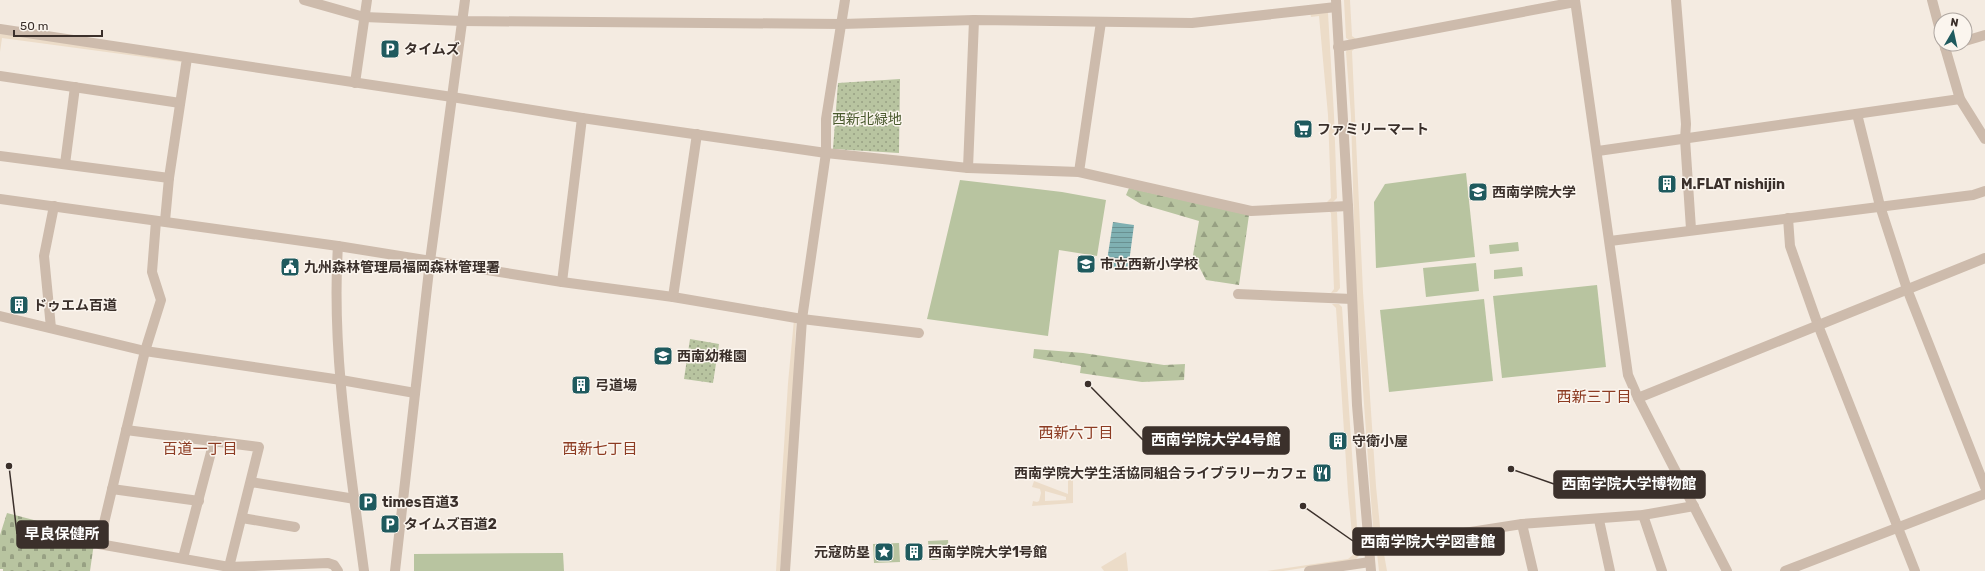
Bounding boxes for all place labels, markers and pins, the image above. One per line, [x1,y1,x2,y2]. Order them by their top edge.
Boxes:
parking icon: タイムズ [379,38,401,60]
place label: タイムズ [404,41,460,58]
supermarket icon: ファミリーマート [1292,118,1314,140]
place label: ファミリーマート [1317,121,1429,138]
building icon: M.FLAT nishijin [1656,173,1678,195]
place label: M.FLAT nishijin [1681,176,1785,193]
school or university icon: 西南学院大学 [1467,181,1489,203]
place label: 西南学院大学 [1492,184,1576,201]
school or university icon: 市立西新小学校 [1075,253,1097,275]
public building icon: 九州森林管理局福岡森林管理署 [279,256,301,278]
place label: 市立西新小学校 [1100,256,1198,273]
place label: 九州森林管理局福岡森林管理署 [304,259,500,276]
building icon: ドゥエム百道 [8,294,30,316]
place label: ドゥエム百道 [33,297,117,314]
school or university icon: 西南幼稚園 [652,345,674,367]
place label: 西南幼稚園 [677,348,747,365]
building icon: 弓道場 [570,374,592,396]
place label: 弓道場 [595,377,637,394]
callout: 西南学院大学4号館 [1143,427,1289,454]
building icon: 守衛小屋 [1327,430,1349,452]
place label: 守衛小屋 [1352,433,1408,450]
restaurant icon: 西南学院大学生活協同組合ライブラリーカフェ [1311,462,1333,484]
place label: 西南学院大学生活協同組合ライブラリーカフェ [1014,465,1308,482]
callout: 西南学院大学博物館 [1554,471,1705,498]
parking icon: times百道3 [357,491,379,513]
place label: times百道3 [382,494,459,511]
parking icon: タイムズ百道2 [379,513,401,535]
place label: タイムズ百道2 [404,516,497,533]
callout: 早良保健所 [17,521,108,548]
callout: 西南学院大学図書館 [1353,528,1504,555]
place icon: 元寇防塁 [873,541,895,563]
building icon: 西南学院大学1号館 [903,541,925,563]
place label: 元寇防塁 [814,544,870,561]
place label: 西南学院大学1号館 [928,544,1047,561]

